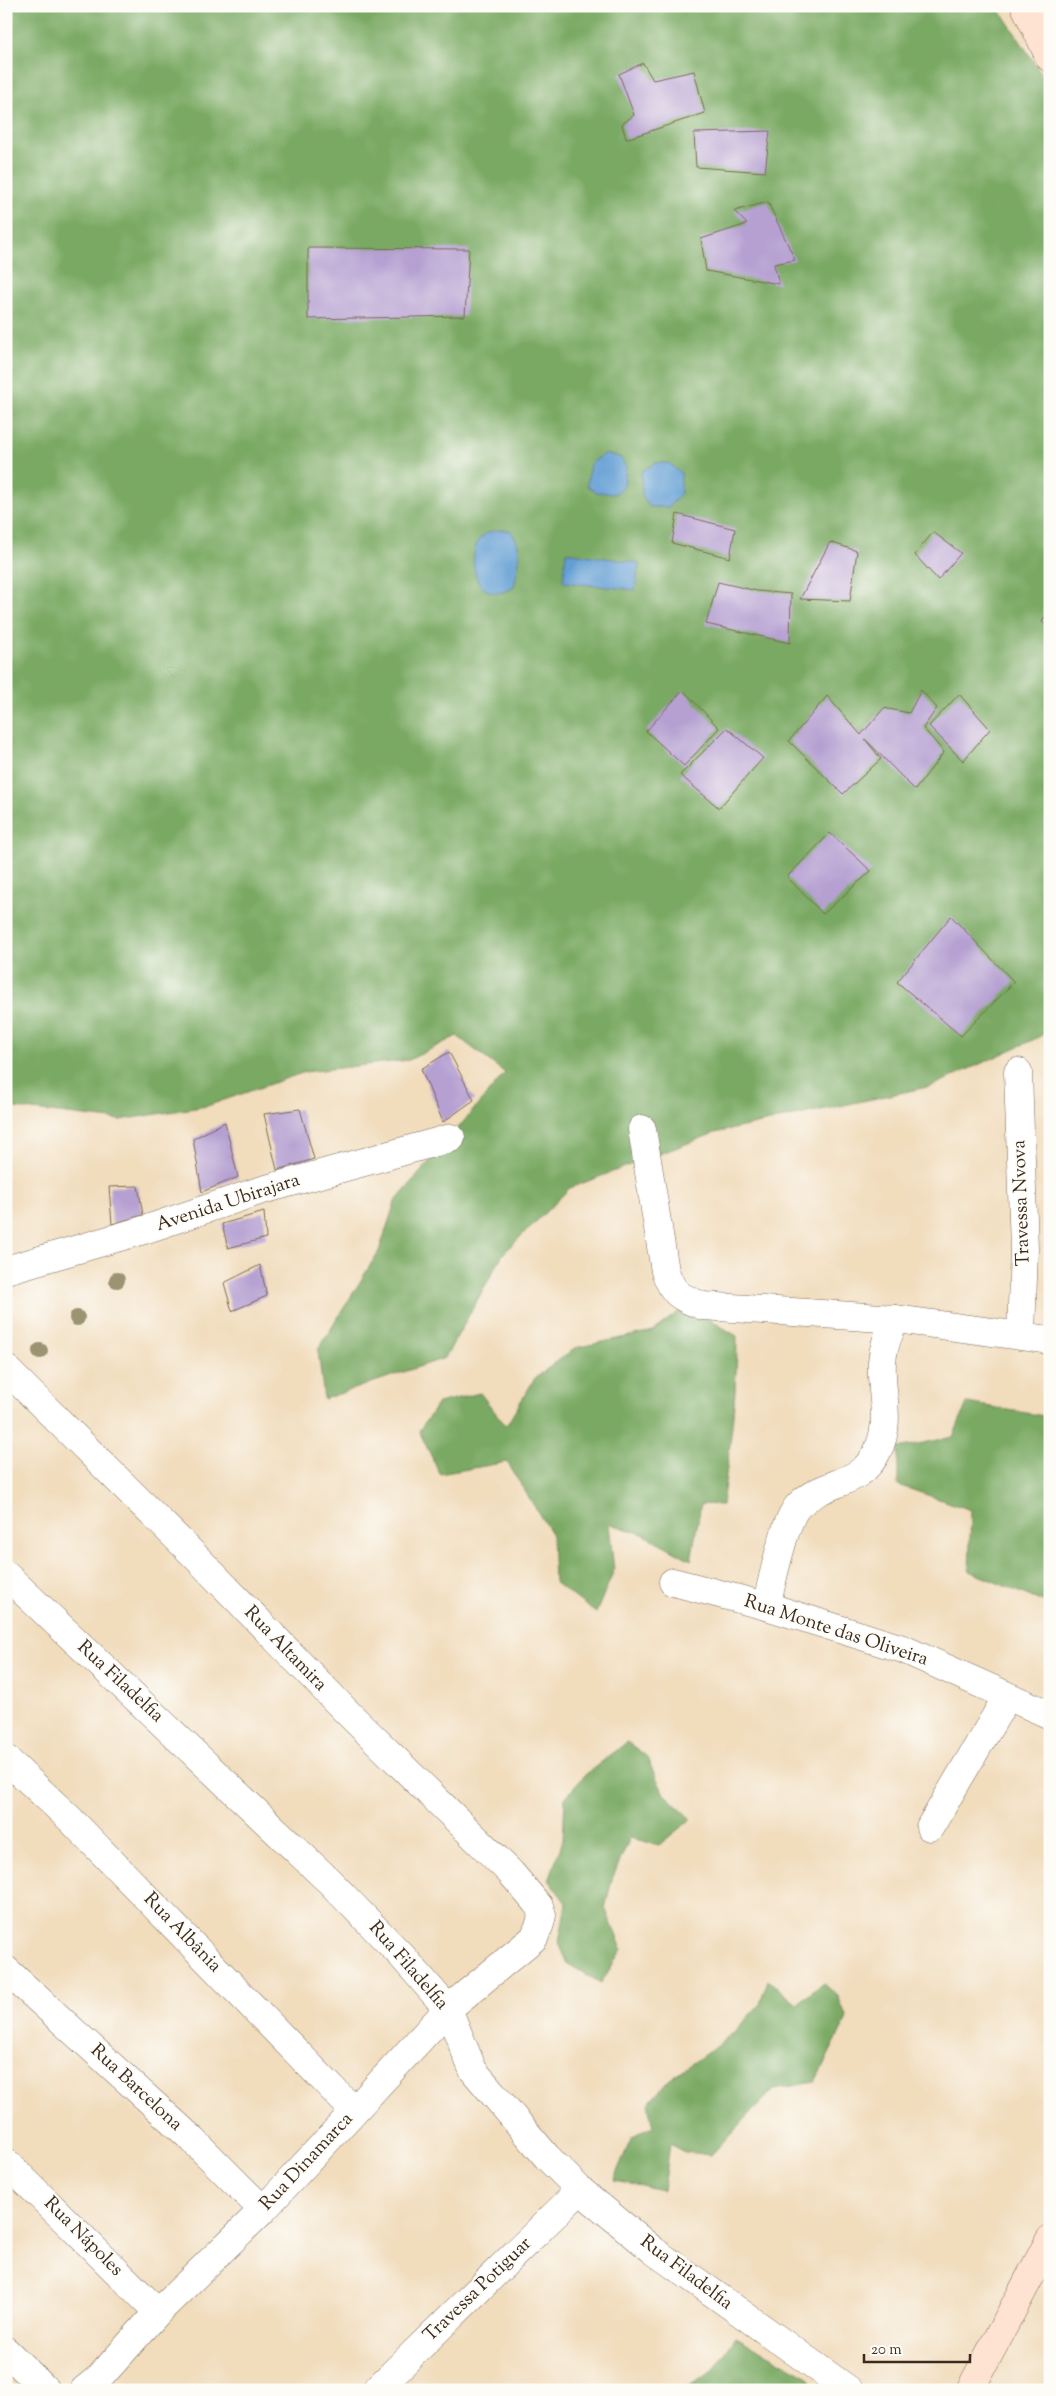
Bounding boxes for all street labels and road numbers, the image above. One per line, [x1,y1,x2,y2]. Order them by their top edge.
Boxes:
street label: Travessa Nvova [1006,1139,1038,1267]
street label: Avenida Ubirajara [153,1167,304,1239]
street label: Rua Monte das Oliveira [740,1588,932,1674]
street label: Rua Altamira [237,1600,333,1698]
street label: Rua Filadelfia [71,1635,170,1730]
street label: Rua Albânia [137,1887,227,1979]
street label: Rua Filadelfia [362,1916,454,2017]
street label: Rua Barcelona [84,2038,188,2138]
street label: Rua Dinamarca [254,2107,360,2217]
street label: Rua Nápoles [37,2191,129,2283]
street label: Rua Filadelfia [634,2229,738,2317]
street label: Travessa Potiguar [418,2231,538,2349]

